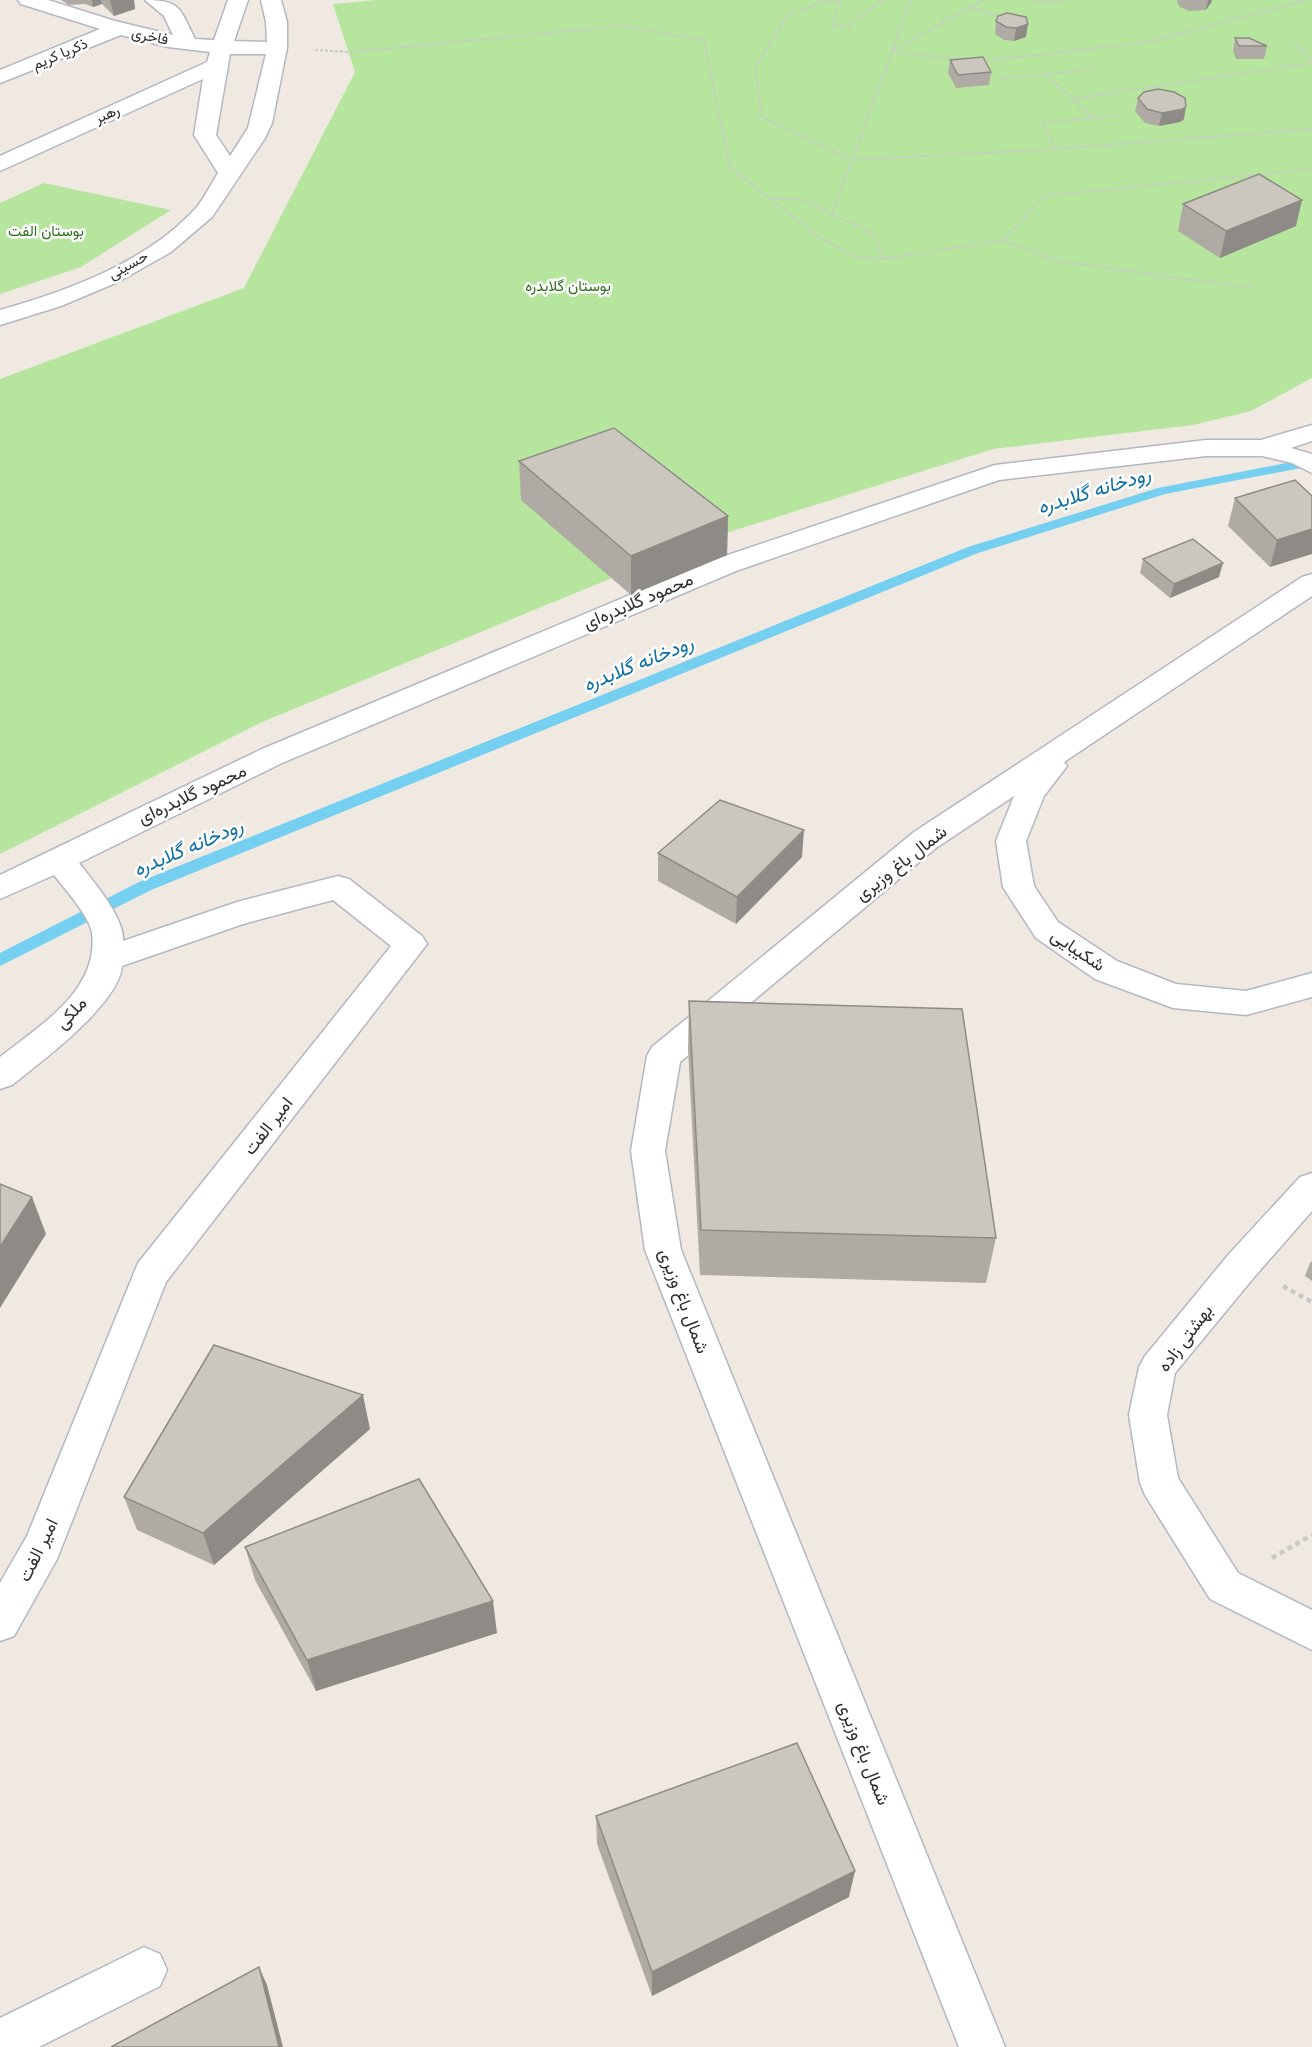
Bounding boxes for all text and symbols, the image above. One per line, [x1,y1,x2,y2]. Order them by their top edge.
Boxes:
street label: فاخری [130,21,171,50]
street label: ذکریا کریم [29,32,91,75]
street label: رهبر [90,99,122,128]
park label: بوستان الفت [8,220,84,240]
street label: حسینی [104,245,152,284]
park label: بوستان گلابدره [525,275,611,295]
water label: رودخانه گلابدره [1034,459,1154,520]
street label: محمود گلابدره‌ای [579,566,696,634]
water label: رودخانه گلابدره [579,628,697,697]
street label: محمود گلابدره‌ای [133,757,250,829]
water label: رودخانه گلابدره [129,811,247,882]
street label: شمال باغ وزیری [849,819,952,906]
street label: شکیبایی [1047,922,1110,976]
street label: ملکی [49,991,91,1034]
street label: امیر الفت [237,1091,297,1159]
street label: شمال باغ وزیری [653,1245,716,1357]
street label: بهشتی زاده [1151,1299,1217,1376]
street label: امیر الفت [12,1514,63,1585]
street label: شمال باغ وزیری [832,1697,897,1809]

